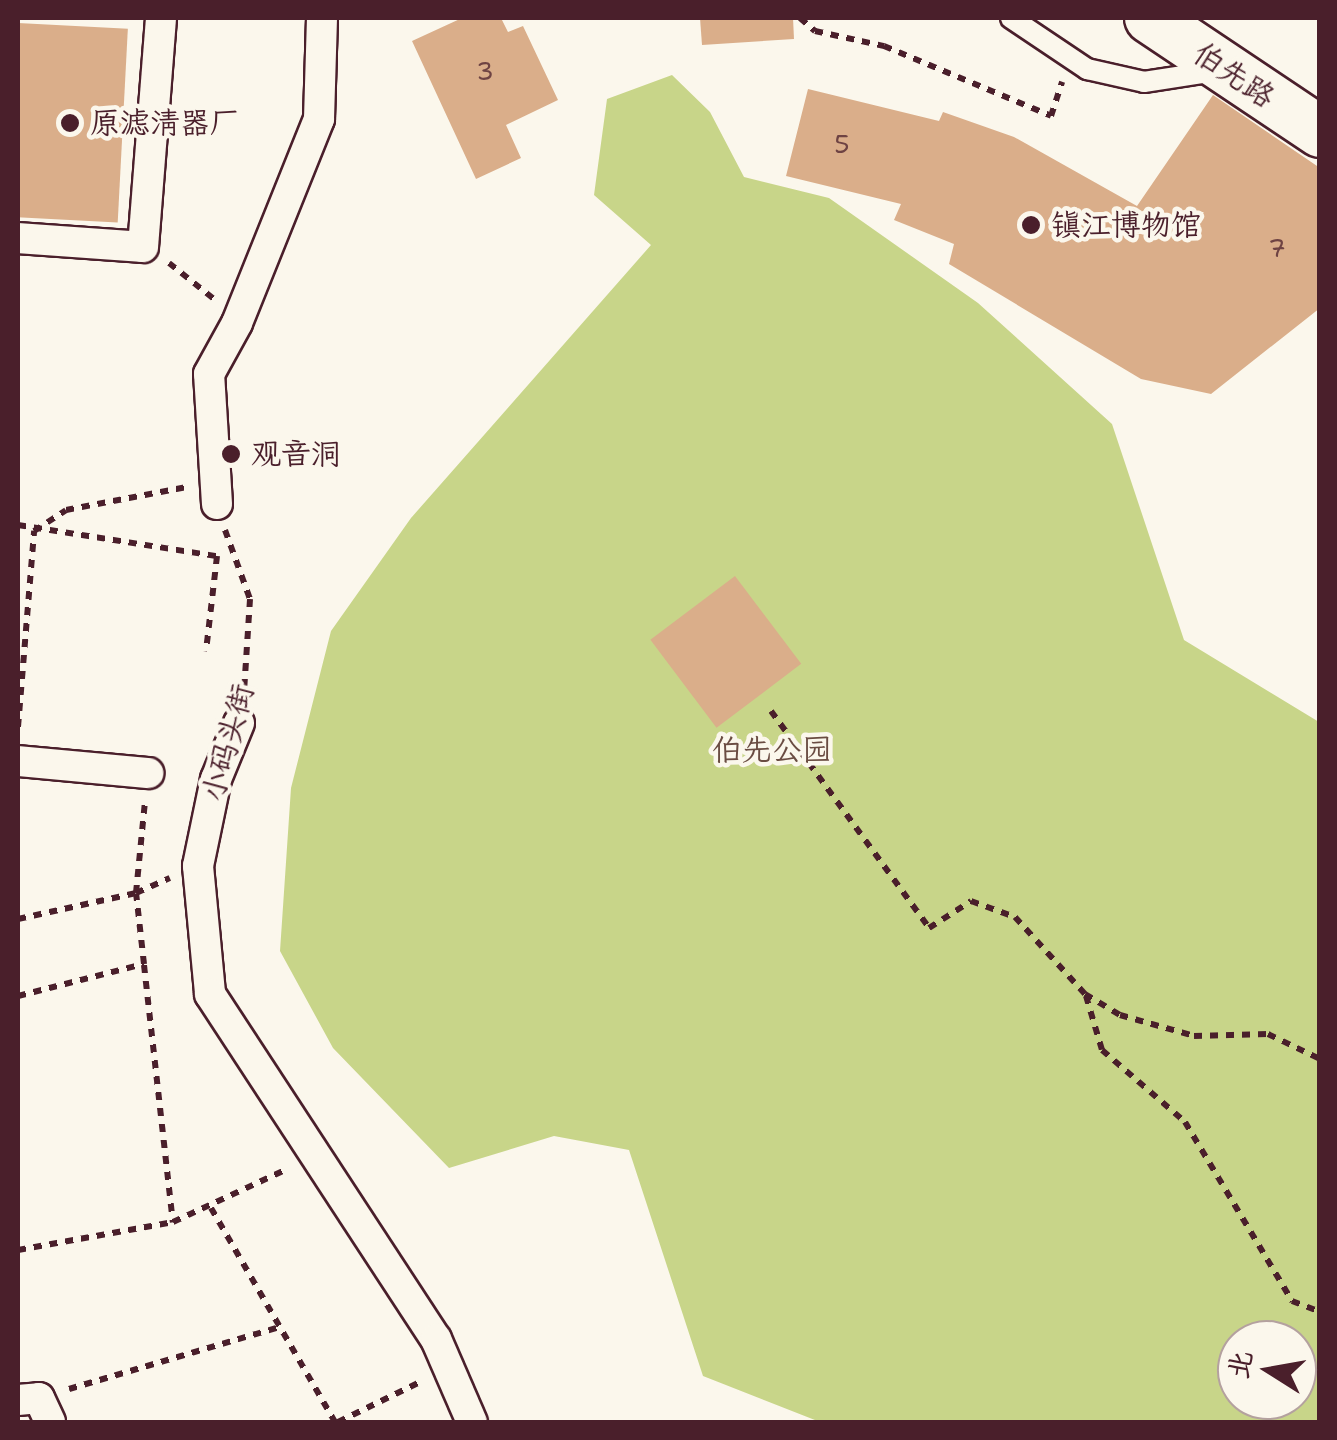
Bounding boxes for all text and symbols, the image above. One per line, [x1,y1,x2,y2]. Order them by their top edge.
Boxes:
street label: 伯先路 [1187,35,1281,115]
house number: 3 [476,56,494,86]
place label: 原滤清器厂 [90,105,240,141]
marker: 原滤清器厂 [59,112,81,134]
house number: 5 [834,129,850,159]
place label: 镇江博物馆 [1051,207,1201,243]
marker: 镇江博物馆 [1020,214,1042,236]
house number: 7 [1268,233,1286,263]
place label: 观音洞 [251,436,341,472]
marker: 观音洞 [220,443,242,465]
street label: 小码头街 [195,680,261,806]
park label: 伯先公园 [712,732,832,768]
north arrow [1217,1320,1317,1420]
text: 北 [1218,1347,1261,1382]

